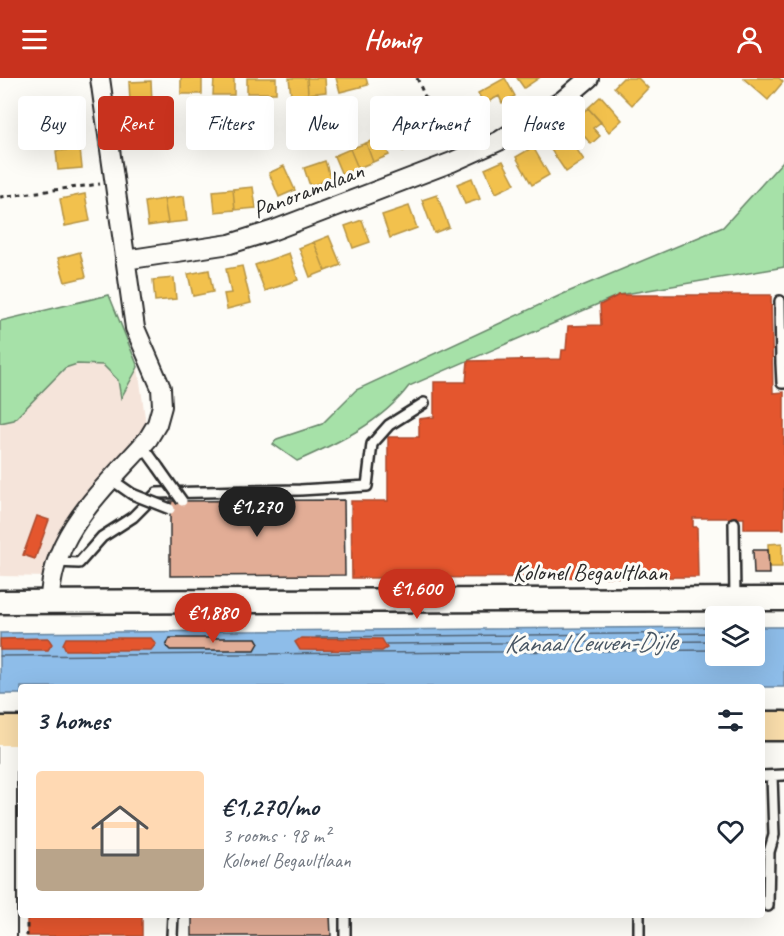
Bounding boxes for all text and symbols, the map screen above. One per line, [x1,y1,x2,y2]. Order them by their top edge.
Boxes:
text: Homiq [364,22,420,56]
icon: menu [18,23,51,56]
icon: person [733,23,766,56]
chip: Buy [18,96,86,150]
chip: Rent [98,96,174,150]
chip: Filters [186,96,274,150]
chip: New [286,96,358,150]
chip: Apartment [370,96,490,150]
chip: House [502,96,585,150]
street label: Panoramalaan [248,155,368,225]
pin: €1,270 [208,487,306,538]
text: €1,270 [233,494,281,519]
street label: Kolonel Begaultlaan [513,557,667,587]
pin: €1,600 [368,569,466,620]
text: €1,600 [392,576,442,601]
pin: €1,880 [164,593,262,644]
text: €1,880 [189,600,237,625]
map controls [705,606,765,666]
button: layers [705,606,765,666]
water label: Kanaal Leuven-Dijle [504,624,680,660]
text: 3 homes [36,704,109,737]
icon: filters [714,704,747,737]
text: €1,270/mo [222,790,319,823]
icon: home [84,795,156,867]
icon: heart [714,815,747,848]
text: 3 rooms · 98 m² [222,823,330,848]
text: Kolonel Begaultlaan [222,848,351,873]

